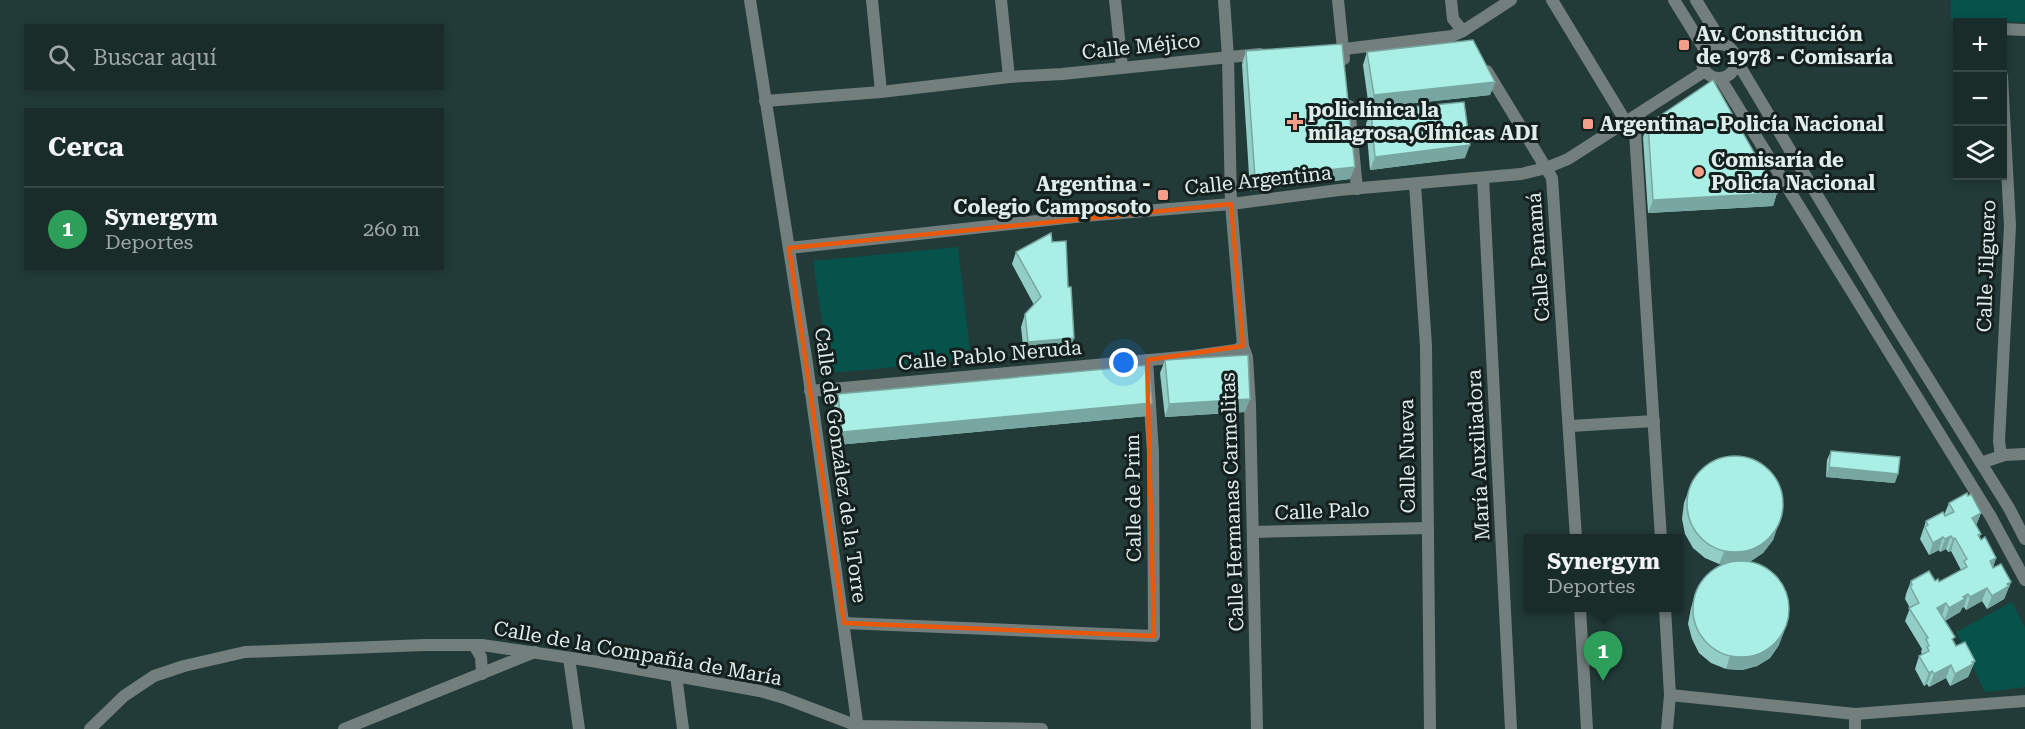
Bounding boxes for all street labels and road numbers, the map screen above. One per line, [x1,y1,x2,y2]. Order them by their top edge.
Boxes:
street label: Calle Méjico [1080,28,1202,64]
street label: Calle Argentina [1183,160,1333,200]
street label: Calle Panamá [1521,191,1554,322]
street label: Calle Jilguero [1972,199,2000,333]
street label: Calle de González de la Torre [810,326,872,604]
street label: Calle Pablo Neruda [897,335,1083,375]
street label: María Auxiliadora [1462,368,1494,541]
street label: Calle Hermanas Carmelitas [1215,372,1249,632]
street label: Calle Nueva [1394,398,1420,514]
street label: Calle de Prim [1120,434,1146,562]
street label: Calle Palo [1274,497,1370,525]
street label: Calle de la Compañía de María [492,616,784,690]

